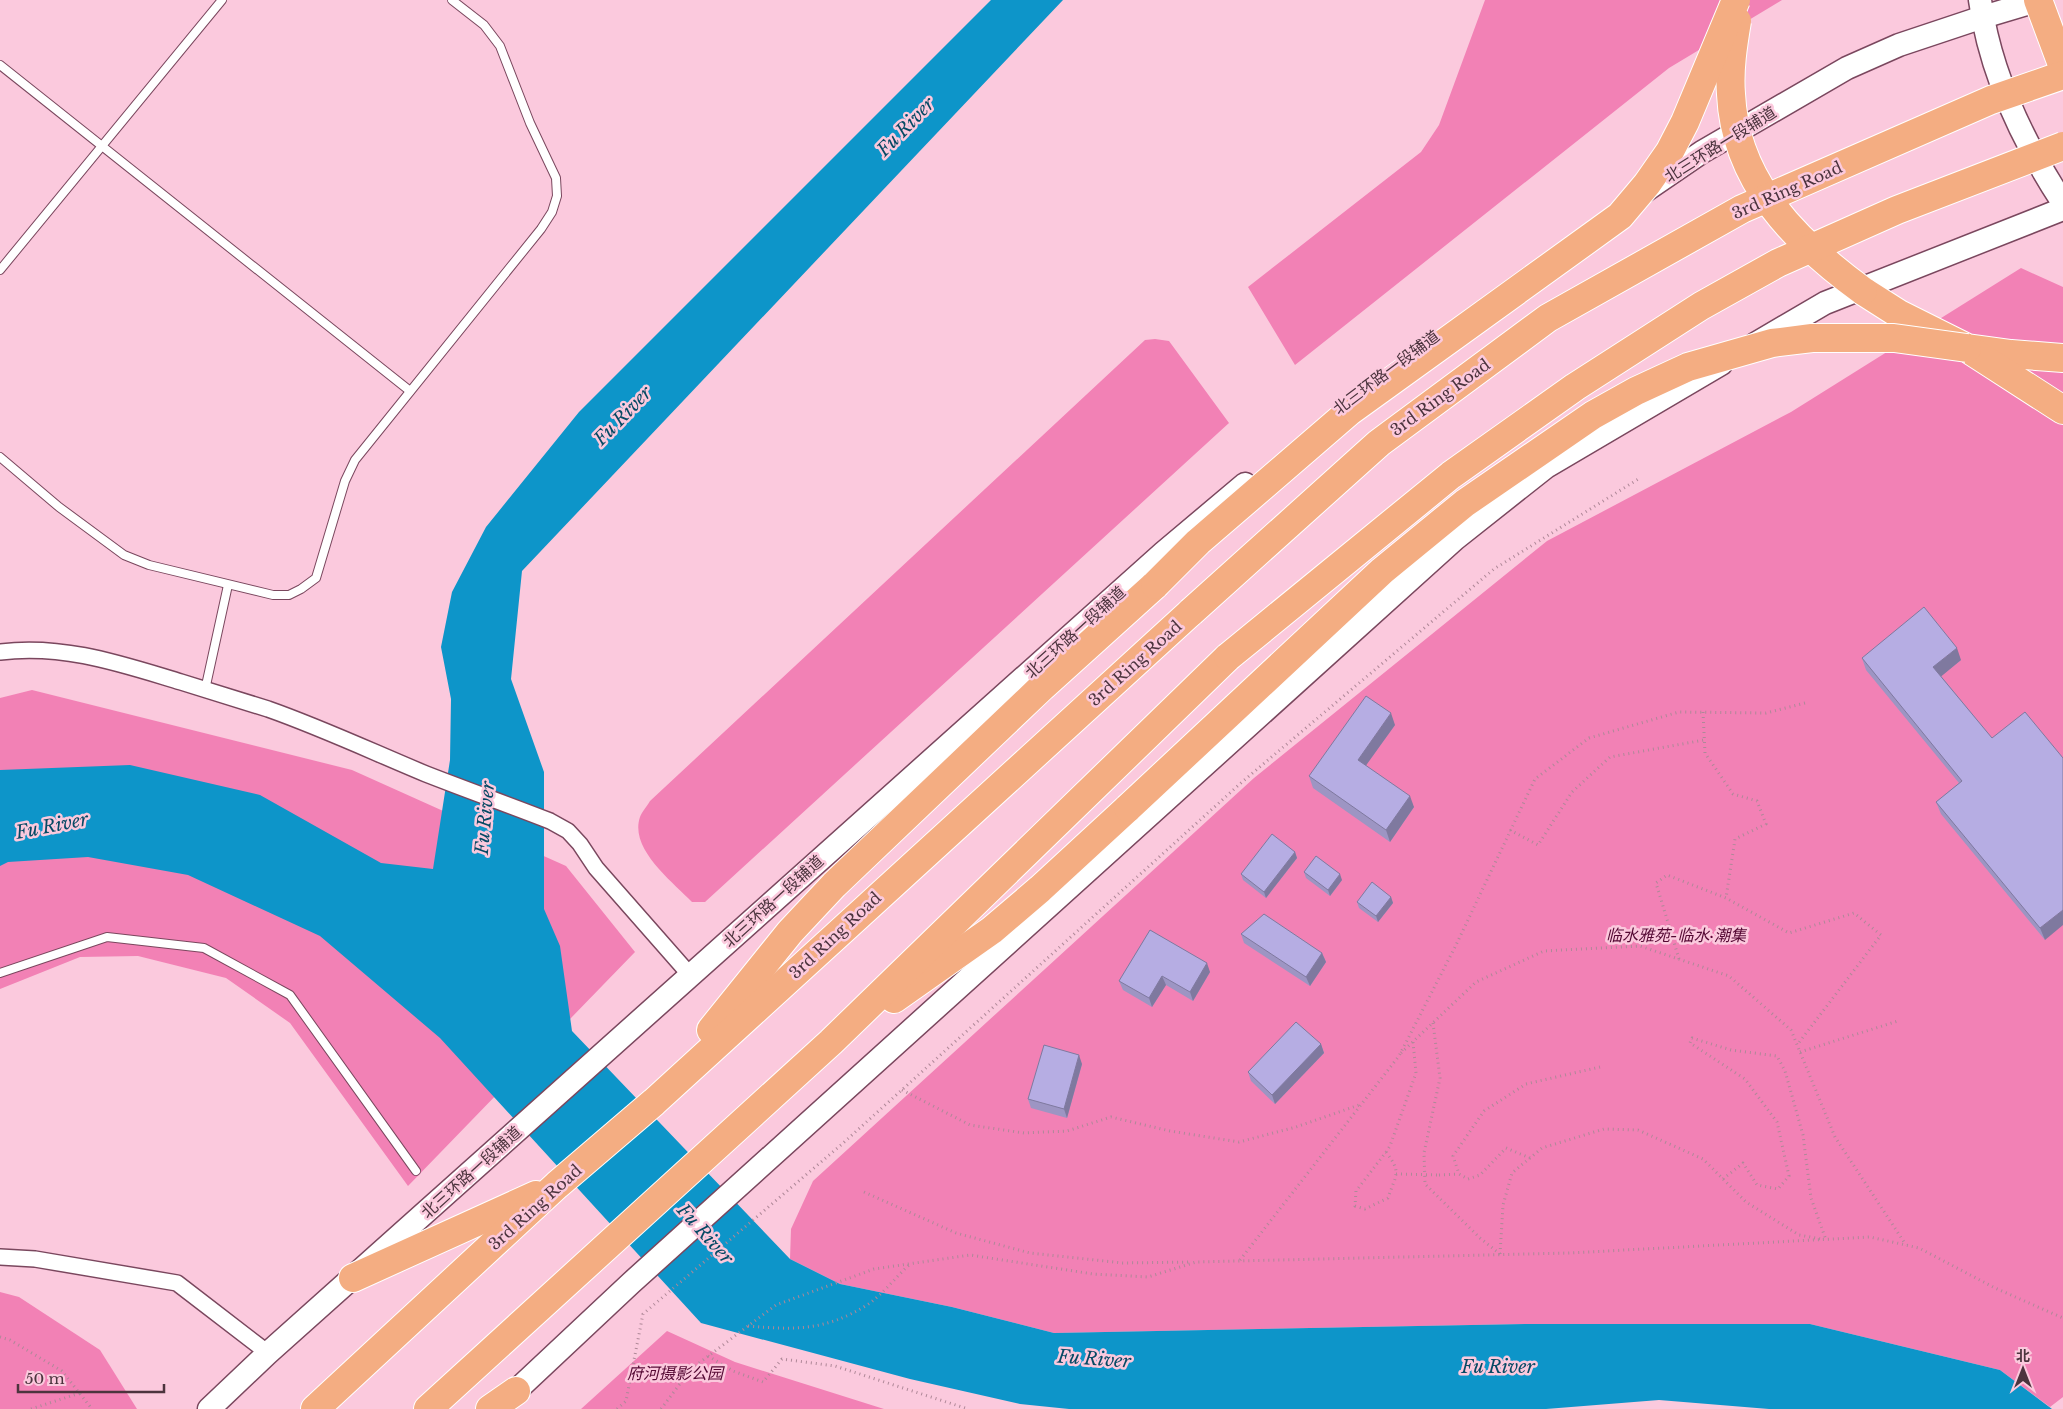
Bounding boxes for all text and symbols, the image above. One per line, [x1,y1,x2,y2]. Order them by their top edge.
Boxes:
water label: Fu River [872,92,940,162]
street label: 北三环路一段辅道 [1660,102,1780,186]
street label: 3rd Ring Road [1729,157,1845,223]
street label: 北三环路一段辅道 [1329,325,1443,419]
street label: 3rd Ring Road [1386,354,1494,440]
water label: Fu River [589,381,657,451]
street label: 北三环路一段辅道 [1021,582,1129,682]
street label: 3rd Ring Road [1084,616,1186,710]
water label: Fu River [471,780,499,857]
water label: Fu River [13,808,91,844]
street label: 北三环路一段辅道 [719,851,827,951]
street label: 3rd Ring Road [785,887,885,983]
park label: 临水雅苑-临水·潮集 [1606,925,1748,945]
street label: 北三环路一段辅道 [417,1122,525,1222]
street label: 3rd Ring Road [484,1160,586,1254]
water label: Fu River [672,1199,738,1269]
north arrow [1998,1344,2048,1394]
water label: Fu River [1056,1345,1132,1373]
text: 北 [2016,1347,2030,1365]
water label: Fu River [1460,1356,1535,1378]
scale bar [18,1362,164,1394]
park label: 府河摄影公园 [627,1363,725,1383]
text: 50 m [25,1369,65,1388]

